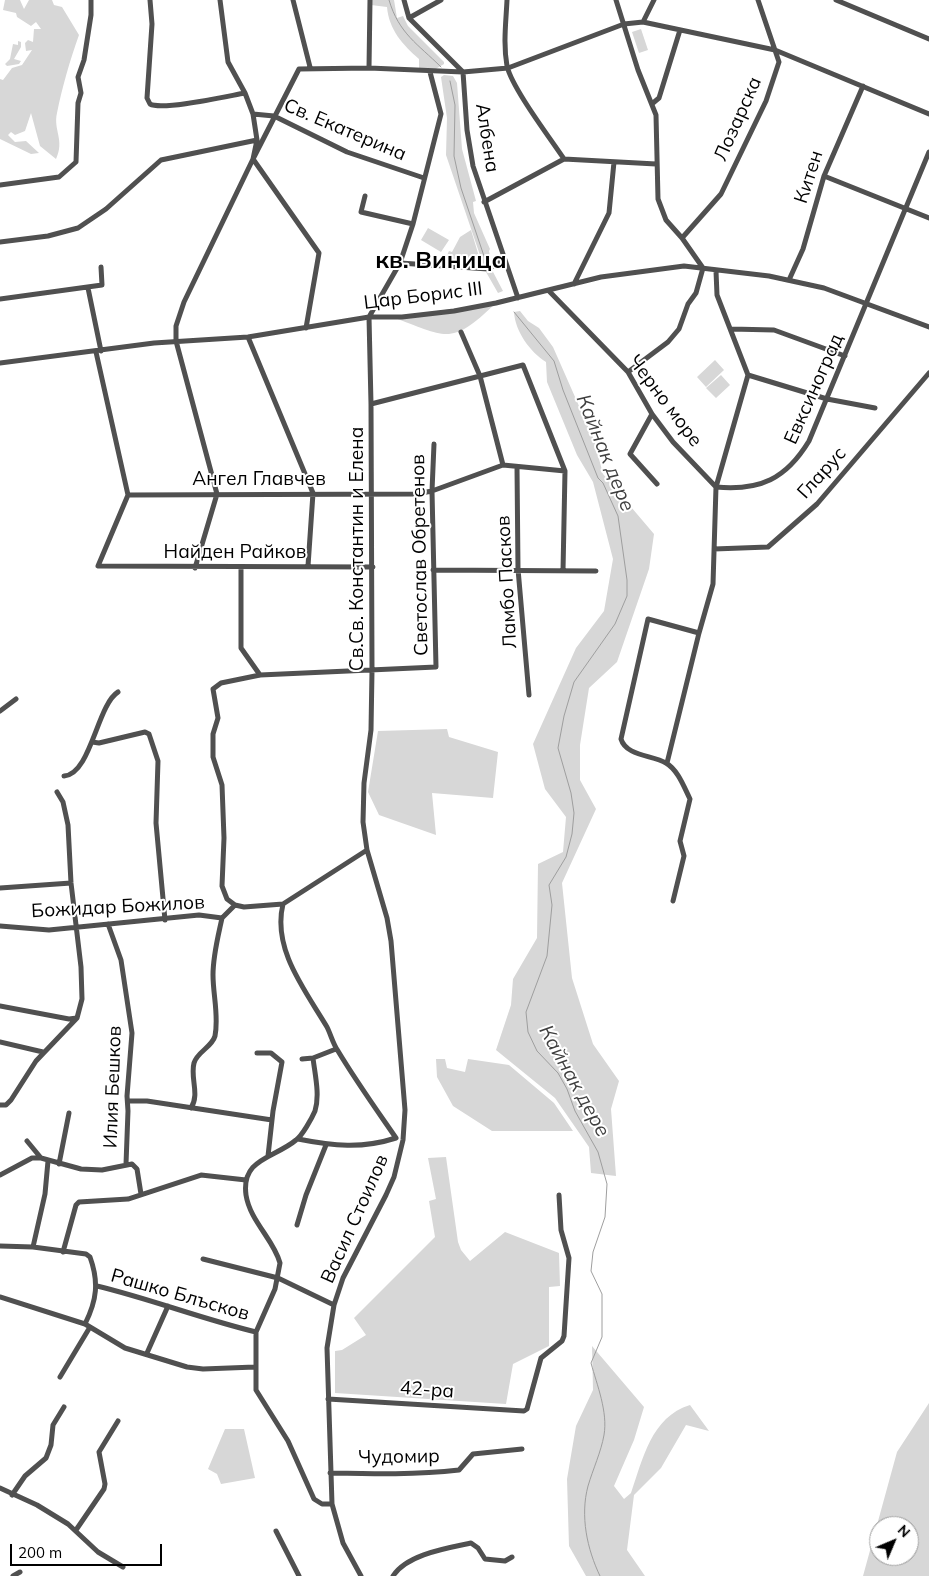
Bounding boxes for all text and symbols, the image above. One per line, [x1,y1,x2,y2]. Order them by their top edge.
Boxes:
street label: Лозарска [709,73,767,165]
street label: Св. Екатерина [280,94,410,166]
street label: Албена [470,102,504,174]
street label: Китен [790,148,828,206]
district label: кв. Виница [375,247,507,275]
street label: Цар Борис III [362,277,484,315]
street label: Евксиноград [779,330,849,448]
street label: Черно море [623,351,707,451]
water label: Кайнак дере [571,391,639,515]
street label: Св.Св. Константин и Елена [346,427,368,671]
street label: Гларус [793,442,851,504]
street label: Светослав Обретенов [407,454,433,656]
street label: Ангел Главчев [192,468,326,490]
street label: Ламбо Пасков [492,515,522,649]
street label: Найден Райков [164,541,306,563]
street label: Божидар Божилов [31,891,205,923]
water label: Кайнак дере [533,1021,615,1141]
street label: Илия Бешков [99,1025,127,1149]
street label: Васил Стоилов [316,1151,394,1287]
street label: Рашко Блъсков [108,1264,252,1326]
street label: 42-ра [399,1377,455,1403]
street label: Чудомир [358,1445,440,1469]
north arrow [869,1516,919,1566]
text: N [894,1521,914,1541]
scale bar [12,1534,165,1566]
text: 200 m [18,1543,62,1562]

